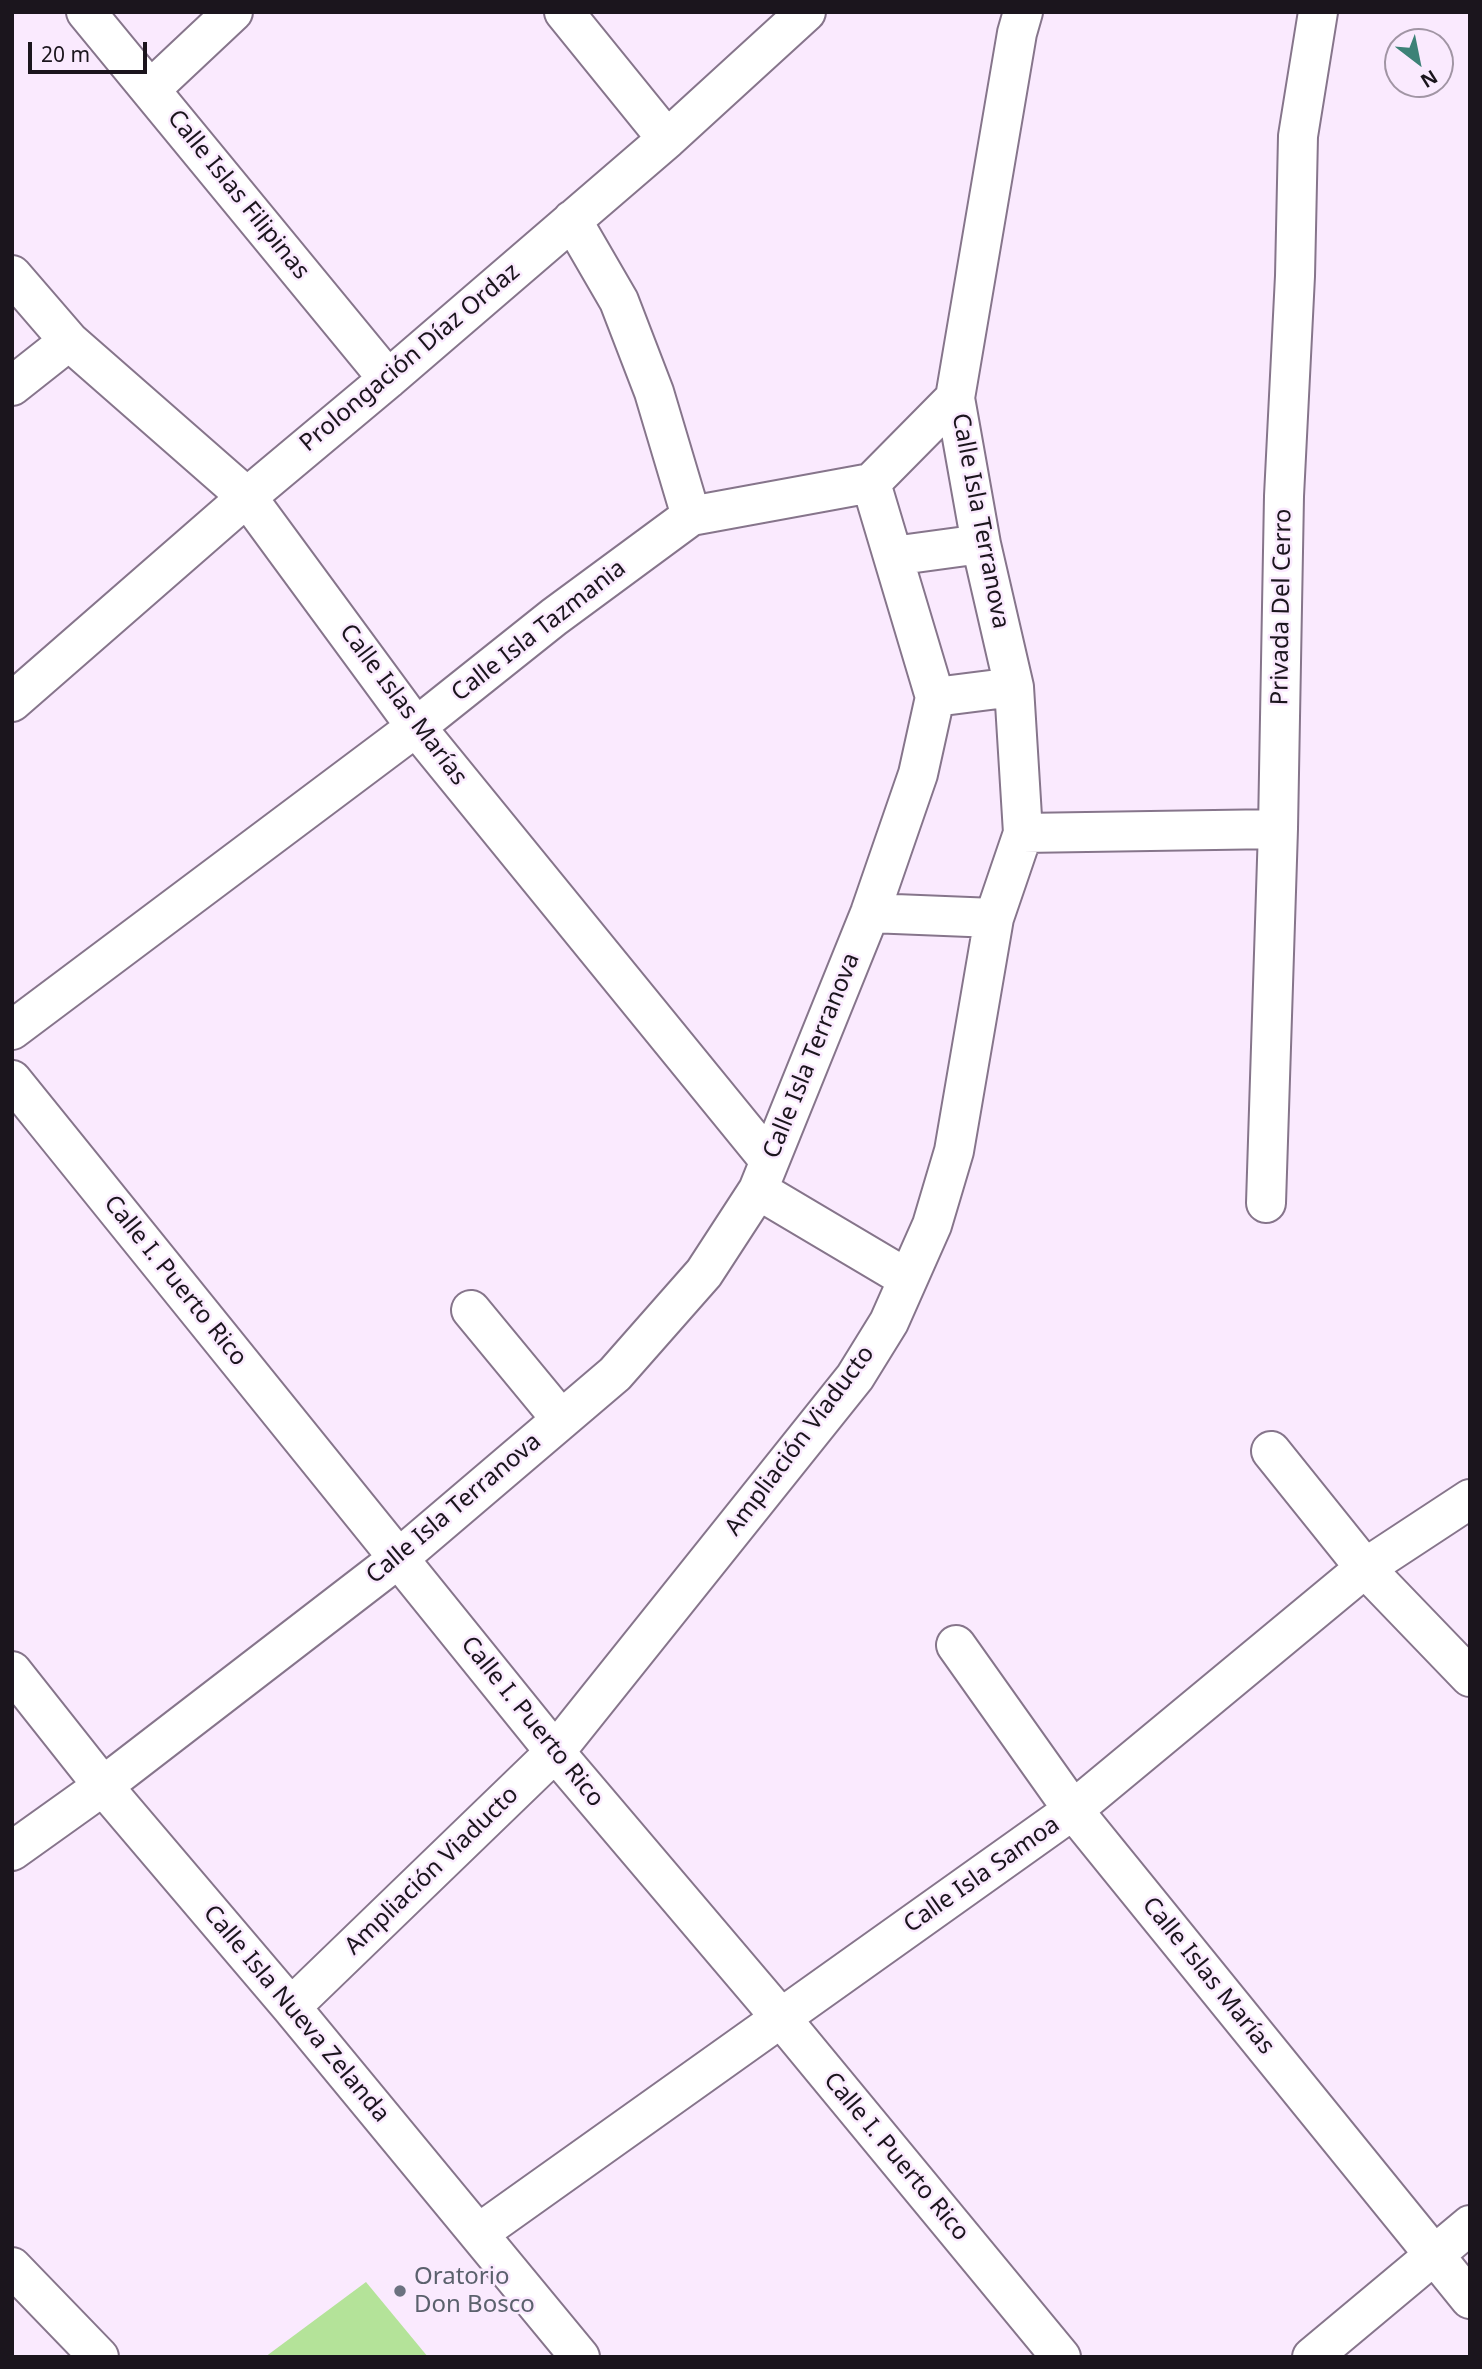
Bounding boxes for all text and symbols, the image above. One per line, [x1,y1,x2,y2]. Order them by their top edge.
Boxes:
scale bar [32,28,150,72]
north arrow [1384,28,1454,98]
text: 20 m [41,40,90,68]
text: N [1416,64,1443,94]
street label: Calle Islas Filipinas [161,104,315,286]
street label: Prolongación Díaz Ordaz [294,258,526,458]
street label: Calle Isla Terranova [945,411,1015,631]
street label: Privada Del Cerro [1266,508,1298,706]
street label: Calle Isla Tazmania [446,554,632,708]
street label: Calle Islas Marías [333,619,473,791]
street label: Calle Isla Terranova [758,949,866,1163]
street label: Calle I. Puerto Rico [97,1190,253,1372]
street label: Ampliación Viaducto [719,1340,881,1542]
street label: Calle Isla Terranova [361,1428,547,1590]
street label: Calle I. Puerto Rico [454,1631,610,1813]
street label: Ampliación Viaducto [339,1781,525,1961]
street label: Calle Isla Samoa [899,1811,1065,1939]
street label: Calle Islas Marías [1136,1892,1280,2060]
street label: Calle Isla Nueva Zelanda [197,1900,395,2128]
street label: Calle I. Puerto Rico [817,2067,975,2247]
place label: Oratorio Don Bosco [414,2263,535,2319]
marker: Oratorio Don Bosco [392,2283,408,2299]

